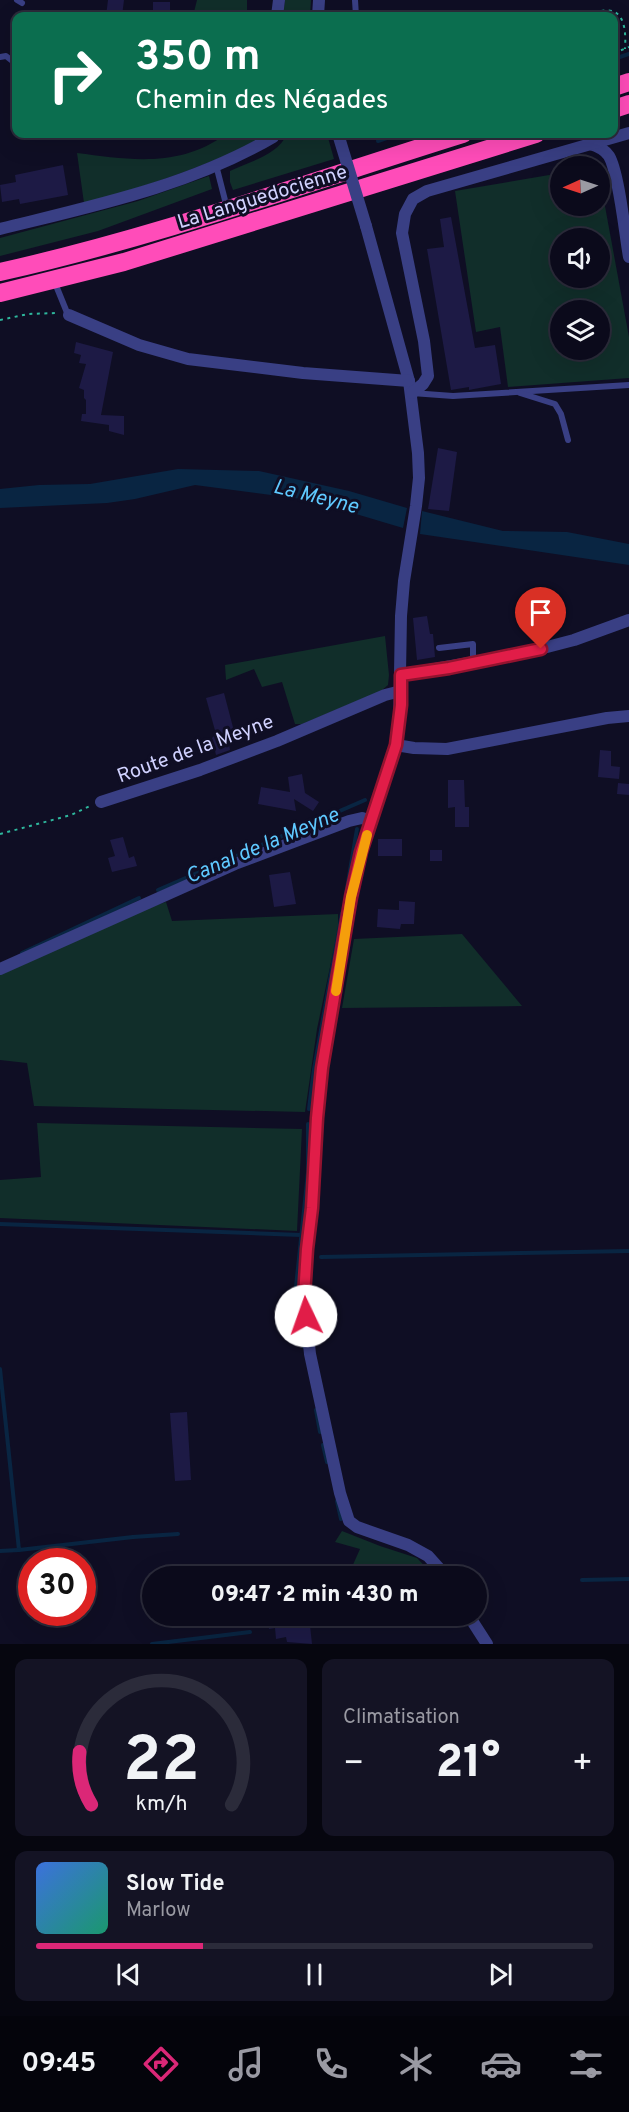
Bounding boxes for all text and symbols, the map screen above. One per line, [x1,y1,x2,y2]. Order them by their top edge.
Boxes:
text: 350 m [135,32,261,85]
icon: right [36,36,114,114]
text: Chemin des Négades [135,84,388,118]
north arrow [550,156,610,216]
map controls [550,156,610,360]
street label: La Languedocienne [175,160,351,236]
button: sound [550,228,610,288]
button: layers [550,300,610,360]
water label: La Meyne [270,474,362,521]
pin [515,587,566,649]
icon: arrive [524,596,557,629]
street label: Route de la Meyne [114,709,278,790]
water label: Canal de la Meyne [182,801,344,891]
position arrow [274,1284,338,1348]
speed limit sign: 30 [18,1548,96,1626]
text: 09:47 · 2 min · 430 m [211,1582,418,1609]
text: Climatisation [343,1705,460,1731]
text: 22 [123,1724,199,1803]
text: 21° [436,1736,500,1793]
text: − [343,1744,364,1786]
text: + [572,1744,593,1786]
text: km/h [135,1791,187,1818]
text: Slow Tide [126,1871,225,1898]
text: Marlow [126,1898,190,1924]
icon: previous [112,1958,145,1991]
icon: pause [298,1958,331,1991]
icon: next [484,1958,517,1991]
icon: directions [140,2043,182,2085]
icon: music [225,2043,267,2085]
icon: phone [310,2043,352,2085]
icon: climate [395,2043,437,2085]
icon: car [480,2043,522,2085]
icon: filters [565,2043,607,2085]
text: 09:45 [22,2047,96,2081]

